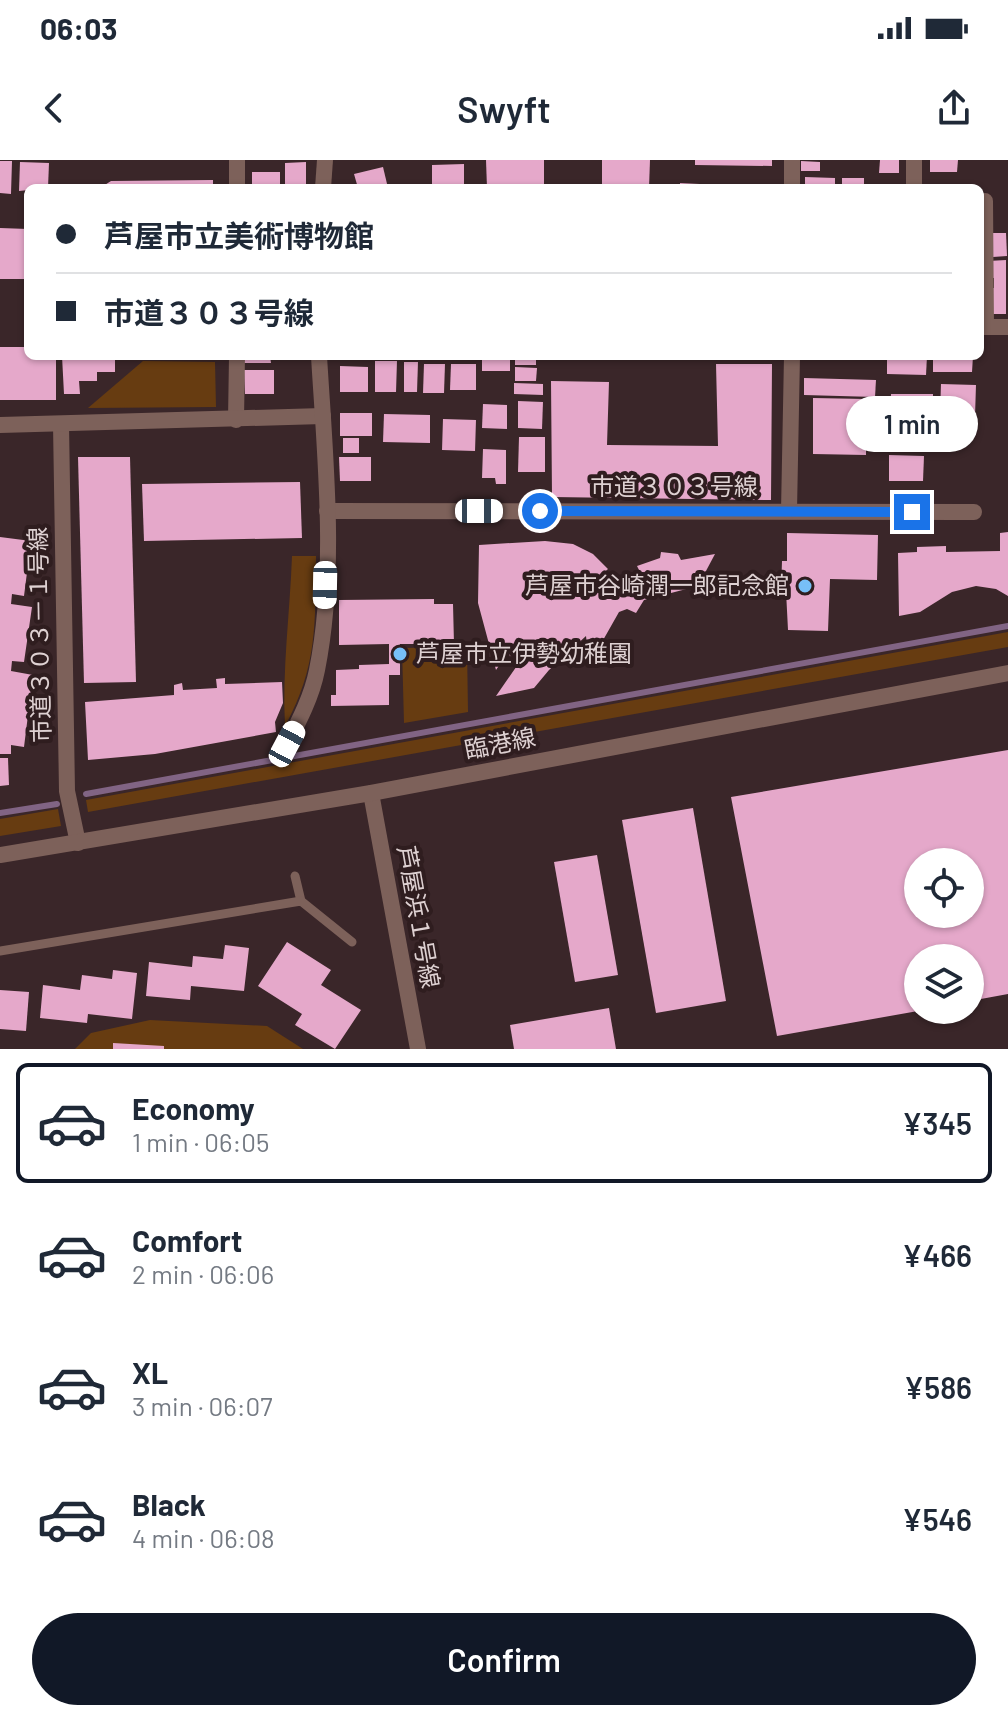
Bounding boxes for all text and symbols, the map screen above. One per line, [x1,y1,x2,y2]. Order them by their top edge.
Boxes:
text: 06:03 [40,10,117,46]
icon: back [32,86,76,130]
icon: share [932,86,976,130]
text: Swyft [457,87,551,130]
text: 芦屋市立美術博物館 [104,217,374,253]
text: 市道３０３号線 [104,294,314,330]
callout: 1 min [846,396,978,452]
text: 1 min [884,408,940,439]
street label: 市道３０３号線 [590,471,758,500]
route start [522,493,558,529]
route end [894,494,930,530]
car [455,499,503,523]
street label: 市道３０３－１号線 [22,527,55,743]
car [313,561,337,609]
place label: 芦屋市谷崎潤一郎記念館 [525,570,789,599]
marker: 芦屋市谷崎潤一郎記念館 [796,577,814,595]
place label: 芦屋市立伊勢幼稚園 [416,638,632,667]
marker: 芦屋市立伊勢幼稚園 [391,645,409,663]
car [265,717,309,771]
street label: 臨港線 [462,721,538,764]
street label: 芦屋浜１号線 [393,843,446,990]
map controls [904,848,984,1024]
button: locate [904,848,984,928]
button: layers [904,944,984,1024]
icon: car [36,1087,108,1159]
text: Economy [132,1090,255,1126]
text: ¥345 [902,1105,972,1141]
text: 1 min · 06:05 [132,1126,269,1157]
icon: car [36,1219,108,1291]
text: Comfort [132,1222,242,1258]
text: ¥466 [902,1237,972,1273]
text: 2 min · 06:06 [132,1258,274,1289]
icon: car [36,1351,108,1423]
text: XL [132,1354,168,1390]
text: ¥586 [904,1369,972,1405]
text: 3 min · 06:07 [132,1390,272,1421]
icon: car [36,1483,108,1555]
text: Black [132,1486,206,1522]
text: ¥546 [902,1501,972,1537]
text: 4 min · 06:08 [132,1522,275,1553]
button: Confirm [32,1613,976,1705]

